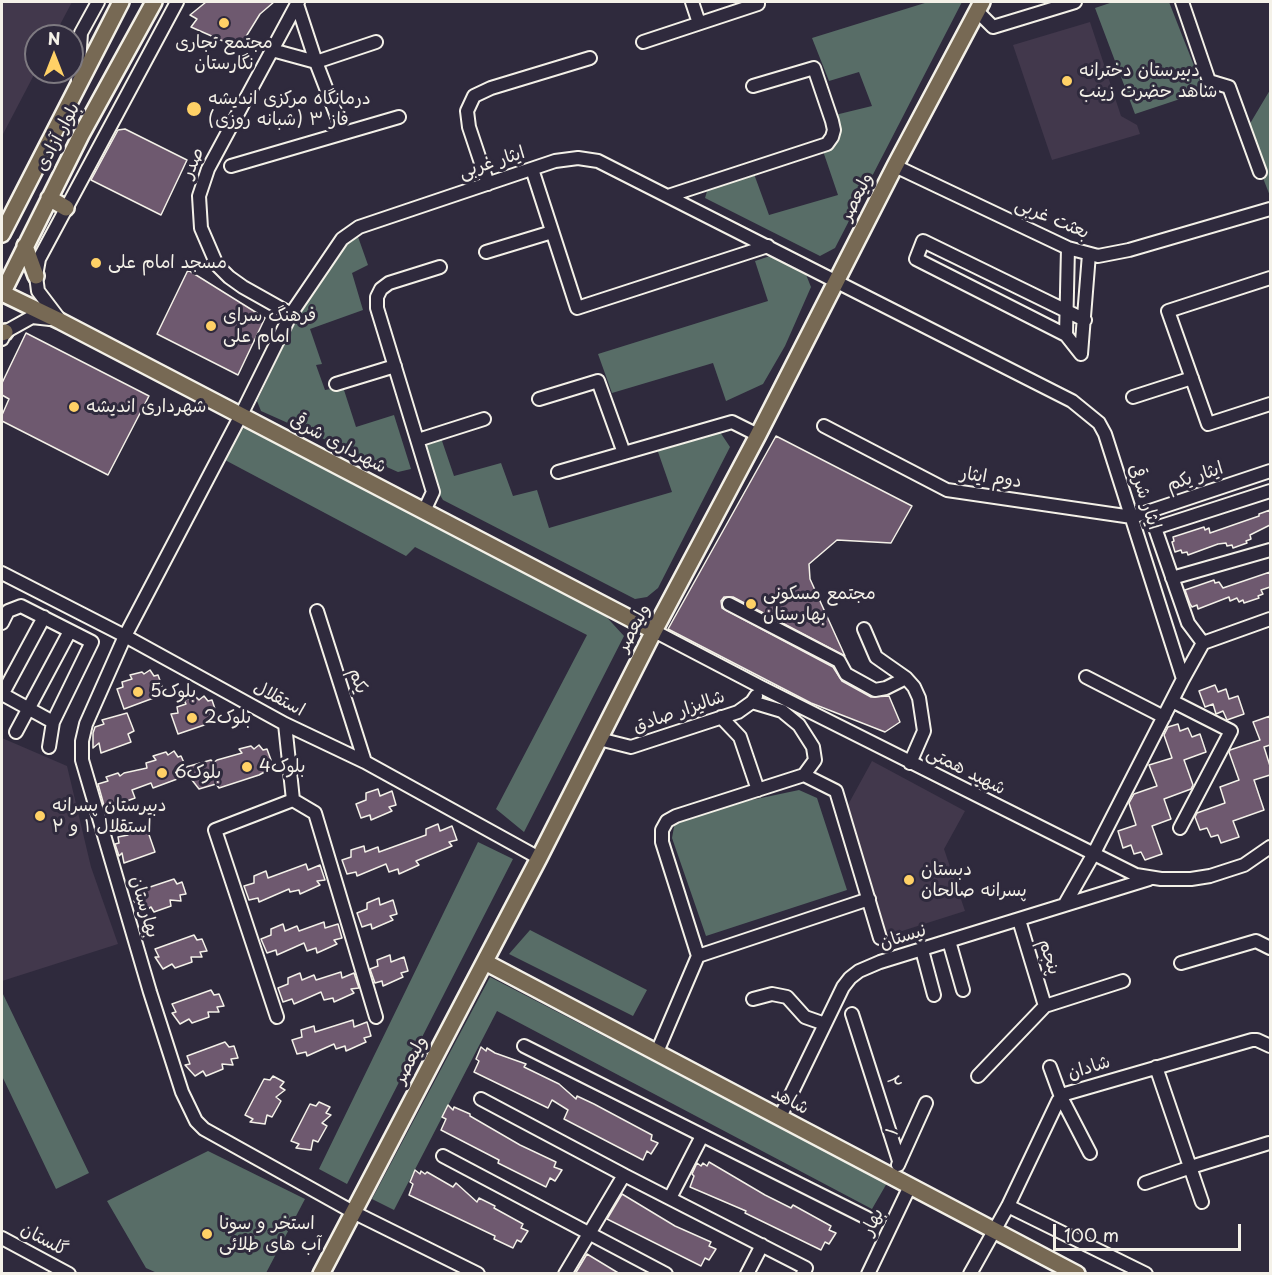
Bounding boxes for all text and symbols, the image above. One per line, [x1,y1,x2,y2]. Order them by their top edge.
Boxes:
marker: مجتمع تجاری نگارستان [217,16,231,30]
north arrow [24,24,84,84]
text: N [48,26,60,50]
place label: مجتمع تجاری نگارستان [175,32,273,74]
place label: دبیرستان دخترانه شاهد حضرت زینب [1079,60,1217,103]
marker: دبیرستان دخترانه شاهد حضرت زینب [1060,74,1074,88]
place label: درمانگاه مرکزی اندیشه فاز ۳ (شبانه روزی) [208,88,371,130]
street label: بلوار آزادی [31,99,85,175]
marker: درمانگاه مرکزی اندیشه فاز ۳ (شبانه روزی) [185,100,203,118]
street label: ایثار غربی [456,142,528,184]
street label: صدر [177,144,209,182]
street label: ولیعصر [836,169,878,225]
street label: بعثت غربی [1012,194,1092,244]
place label: مسجد امام علی [108,252,227,274]
marker: مسجد امام علی [89,256,103,270]
place label: فرهنگ سرای امام علی [223,305,316,348]
marker: فرهنگ سرای امام علی [204,319,218,333]
place label: شهرداری اندیشه [86,396,206,418]
marker: شهرداری اندیشه [67,400,81,414]
street label: شهرداری شرقی [286,410,390,478]
street label: ایثار یکم [1164,458,1226,496]
street label: ایثار شرقی [1123,461,1165,533]
street label: دوم ایثار [959,463,1023,493]
place label: مجتمع مسکونی بهارستان [763,583,876,626]
marker: مجتمع مسکونی بهارستان [744,597,758,611]
street label: ولیعصر [613,601,655,655]
street label: یکم [344,666,372,696]
street label: استقلال [250,677,308,721]
place label: بلوک5 [150,681,196,703]
marker: بلوک5 [131,685,145,699]
street label: شالیزار صادق [630,686,728,738]
place label: بلوک2 [204,707,251,729]
marker: بلوک2 [185,711,199,725]
street label: شهید همتی [923,742,1009,800]
place label: بلوک4 [259,756,305,778]
marker: بلوک4 [240,760,254,774]
place label: بلوک6 [174,762,221,784]
marker: بلوک6 [155,766,169,780]
place label: دبیرستان پسرانه استقلال ۱ و ۲ [52,795,166,838]
marker: دبیرستان پسرانه استقلال ۱ و ۲ [33,809,47,823]
place label: دبستان پسرانه صالحان [921,859,1027,902]
marker: دبستان پسرانه صالحان [902,873,916,887]
street label: بهارستان [125,874,163,940]
street label: نيستان [877,920,929,954]
street label: پنجم [1033,937,1065,977]
street label: ولیعصر [390,1033,432,1087]
street label: شادان [1065,1051,1113,1085]
street label: ۲ [881,1073,905,1091]
street label: شاهد [767,1082,813,1120]
street label: ۱ [882,1124,904,1140]
street label: بهار [857,1205,889,1239]
scale bar [1056,1212,1244,1250]
place label: استخر و سونا آب های طلائی [219,1213,321,1256]
street label: گلستان [17,1219,71,1261]
text: 100 m [1064,1221,1119,1248]
marker: استخر و سونا آب های طلائی [200,1227,214,1241]

